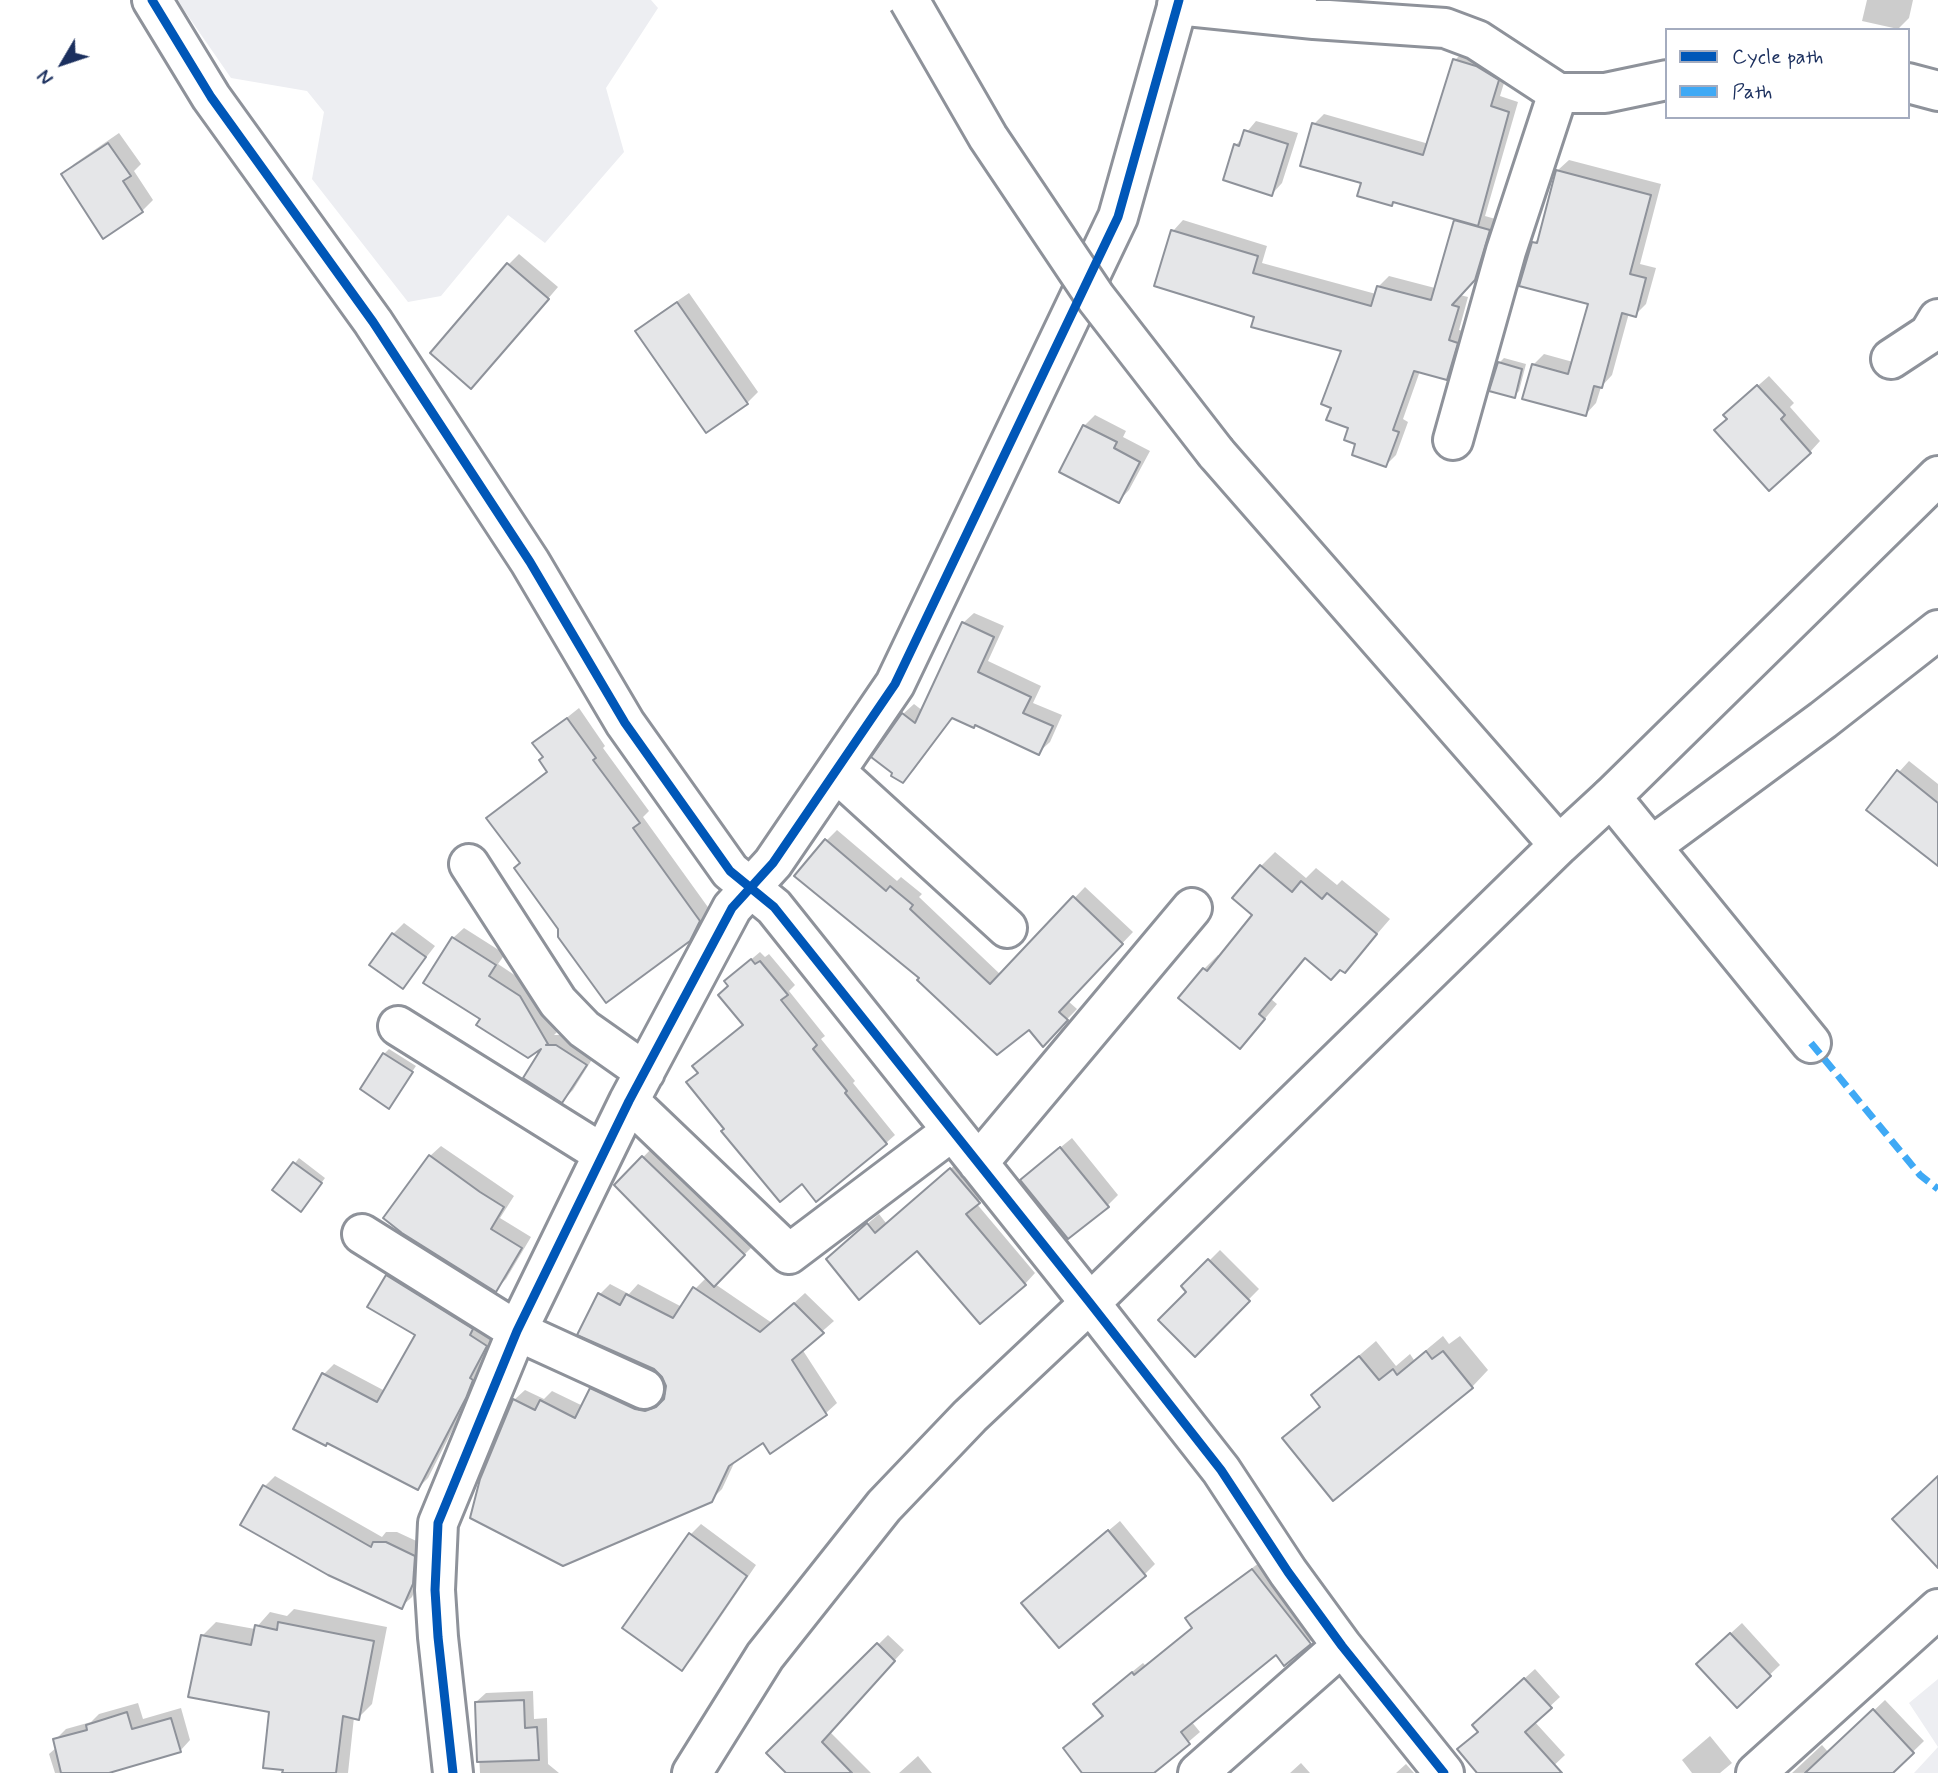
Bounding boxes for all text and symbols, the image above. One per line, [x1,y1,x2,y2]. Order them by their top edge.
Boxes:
north arrow [28,28,98,98]
legend [1665,28,1910,119]
text: Cycle path [1732,43,1823,71]
text: N [33,64,60,89]
text: Path [1732,78,1772,106]

